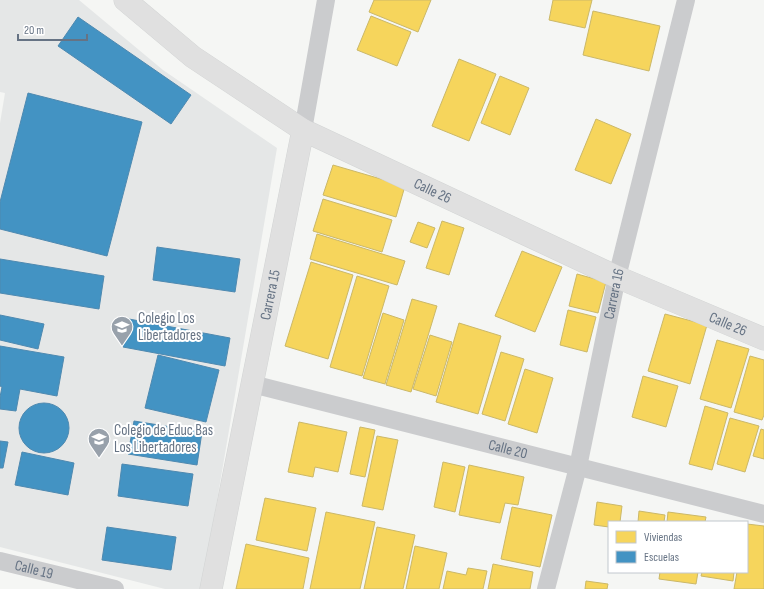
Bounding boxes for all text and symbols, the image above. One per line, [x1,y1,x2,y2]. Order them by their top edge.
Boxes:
scale bar [18,16,87,42]
text: 20 m [24,23,44,38]
street label: Calle 26 [411,174,455,208]
street label: Carrera 16 [599,266,628,321]
street label: Carrera 15 [256,268,284,322]
street label: Calle 26 [706,307,750,340]
place label: Colegio Los Libertadores [138,309,201,345]
school or university icon: Colegio Los Libertadores [109,314,135,347]
place label: Colegio de Educ Bas Los Libertadores [114,421,213,457]
school or university icon: Colegio de Educ Bas Los Libertadores [86,426,112,459]
street label: Calle 20 [486,435,529,463]
legend [608,521,748,573]
text: Viviendas [644,530,682,545]
text: Escuelas [644,550,679,565]
street label: Calle 19 [13,555,55,583]

